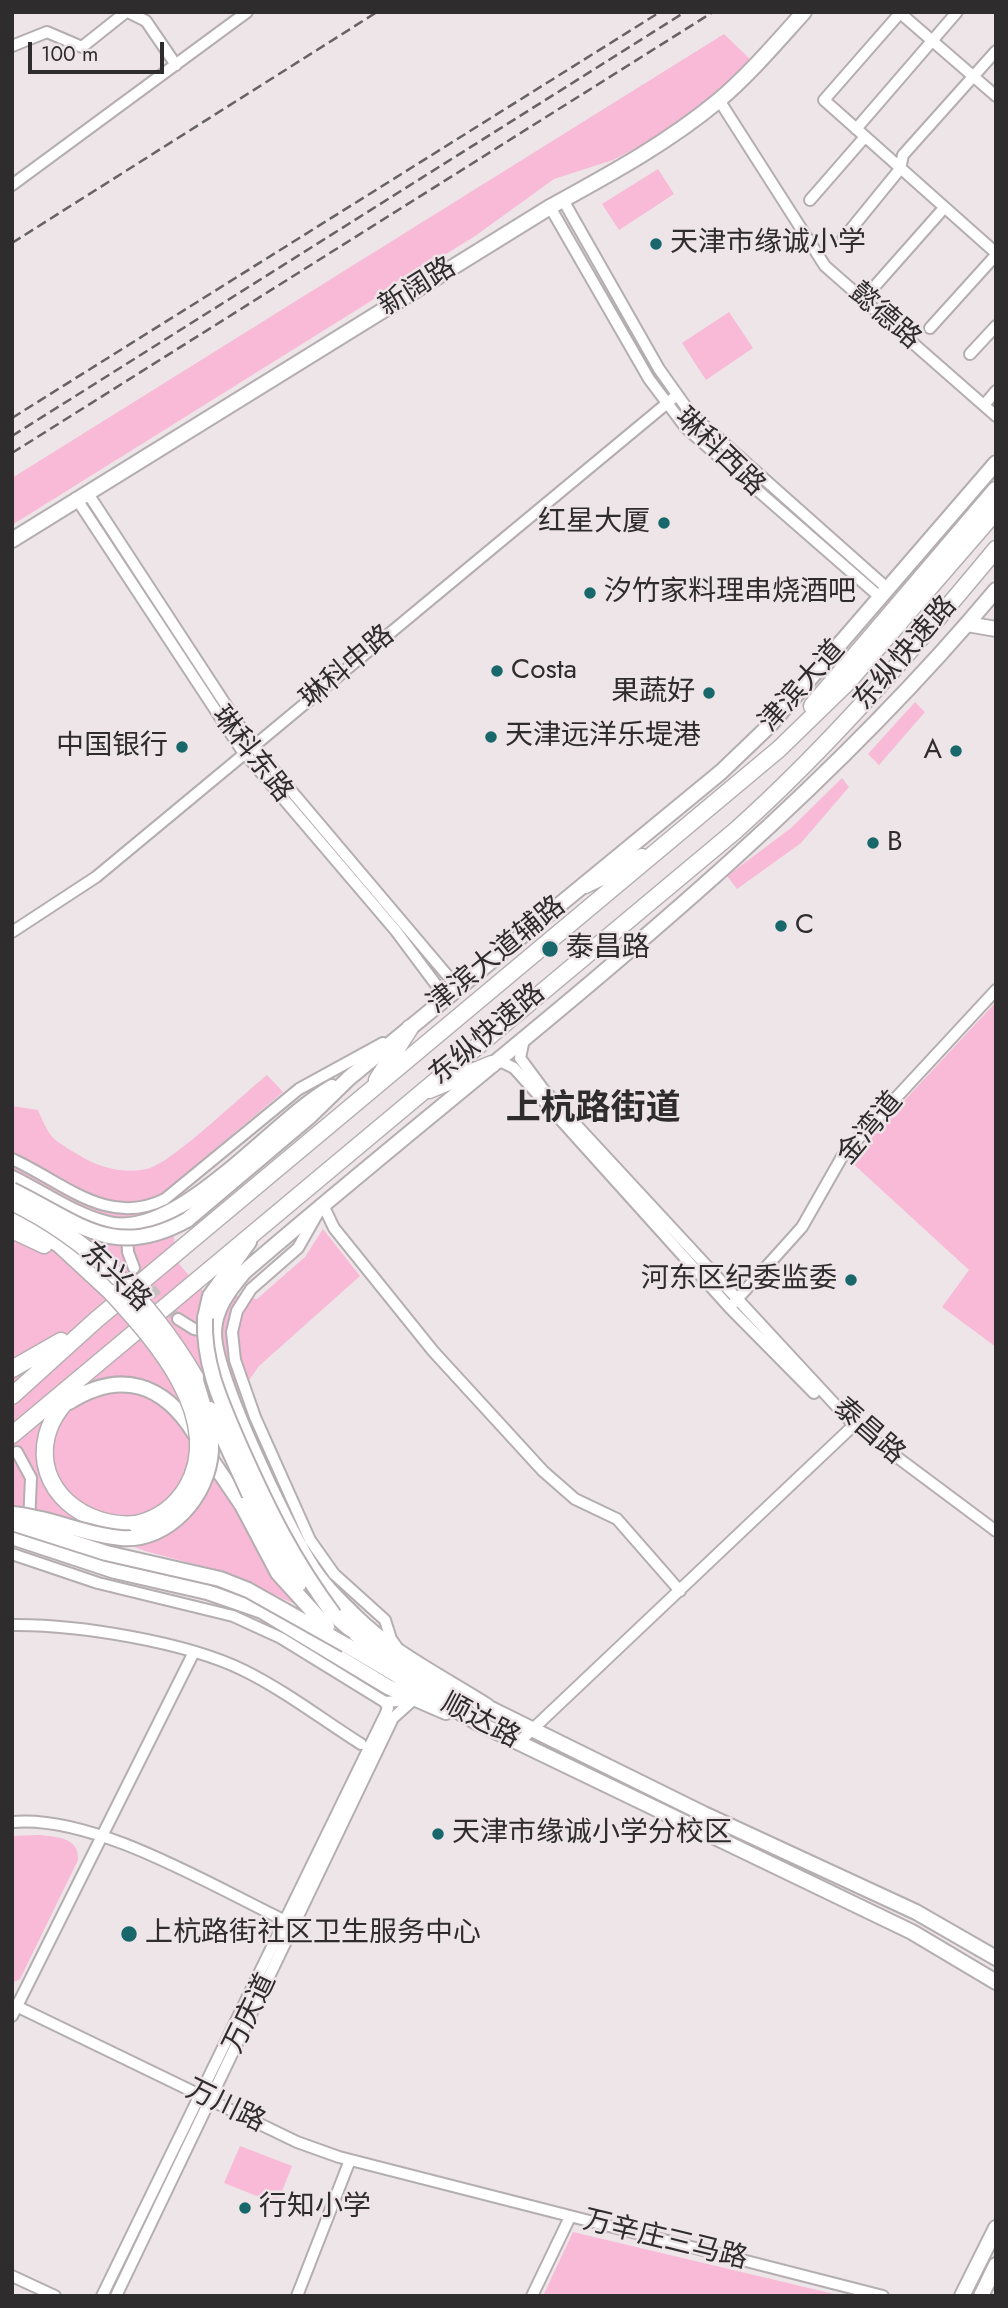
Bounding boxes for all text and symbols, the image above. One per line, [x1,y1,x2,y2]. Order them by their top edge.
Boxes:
scale bar [32,28,168,72]
text: 100 m [41,39,98,69]
place label: 天津市缘诚小学 [670,227,866,261]
marker: 天津市缘诚小学 [648,236,664,252]
street label: 新阔路 [373,251,463,325]
street label: 懿德路 [841,277,927,357]
street label: 琳科西路 [667,402,771,504]
place label: 红星大厦 [538,506,650,540]
marker: 红星大厦 [656,515,672,531]
place label: 汐竹家料理串烧酒吧 [604,576,856,610]
marker: 汐竹家料理串烧酒吧 [582,585,598,601]
street label: 东纵快速路 [847,590,965,718]
street label: 琳科中路 [294,619,402,717]
street label: 津滨大道 [753,634,853,740]
place label: Costa [511,654,577,688]
marker: Costa [489,663,505,679]
place label: 果蔬好 [611,676,695,710]
marker: 果蔬好 [701,685,717,701]
street label: 琳科东路 [203,701,299,809]
place label: 天津远洋乐堤港 [505,720,701,754]
marker: 天津远洋乐堤港 [483,729,499,745]
place label: 中国银行 [56,730,168,764]
place label: A [924,734,942,768]
marker: 中国银行 [174,739,190,755]
marker: A [948,743,964,759]
place label: B [887,826,903,860]
marker: B [865,835,881,851]
street label: 津滨大道辅路 [421,890,573,1022]
place label: C [795,909,814,943]
marker: C [773,918,789,934]
place label: 泰昌路 [566,932,650,966]
marker: 泰昌路 [540,939,560,959]
street label: 东纵快速路 [424,977,552,1093]
street label: 金湾道 [831,1086,911,1172]
district label: 上杭路街道 [506,1090,680,1132]
street label: 东兴路 [73,1237,157,1319]
place label: 河东区纪委监委 [641,1263,837,1297]
marker: 河东区纪委监委 [843,1272,859,1288]
street label: 泰昌路 [825,1392,911,1472]
street label: 顺达路 [435,1687,525,1757]
place label: 天津市缘诚小学分校区 [452,1817,732,1851]
marker: 天津市缘诚小学分校区 [430,1826,446,1842]
place label: 上杭路街社区卫生服务中心 [145,1917,481,1951]
marker: 上杭路街社区卫生服务中心 [119,1924,139,1944]
street label: 万庆道 [217,1969,285,2059]
street label: 万川路 [180,2073,270,2141]
place label: 行知小学 [259,2191,371,2225]
marker: 行知小学 [237,2200,253,2216]
street label: 万辛庄三马路 [579,2204,751,2278]

